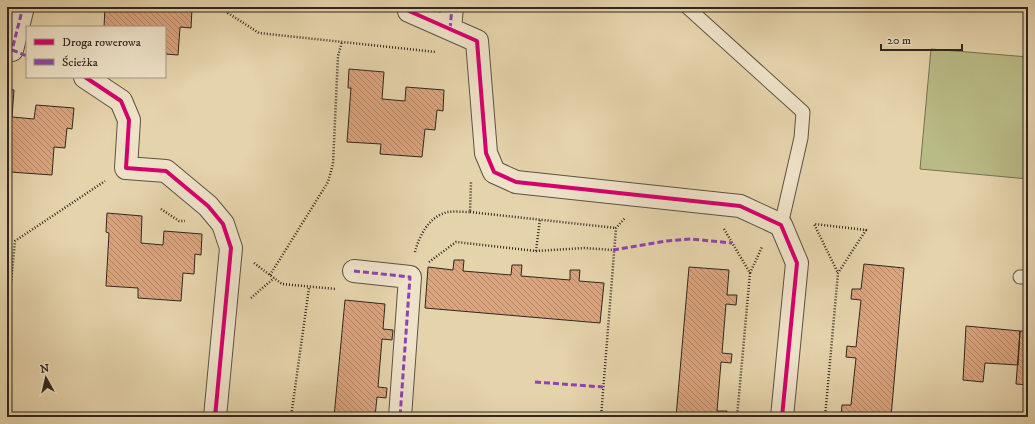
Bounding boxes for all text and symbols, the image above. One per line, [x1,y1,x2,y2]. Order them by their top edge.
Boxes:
legend [26,26,166,78]
scale bar [881,26,962,52]
text: 20 m [887,33,911,48]
text: Droga rowerowa [62,35,142,50]
text: Ścieżka [62,55,99,70]
north arrow [26,358,66,398]
text: N [39,362,50,377]

